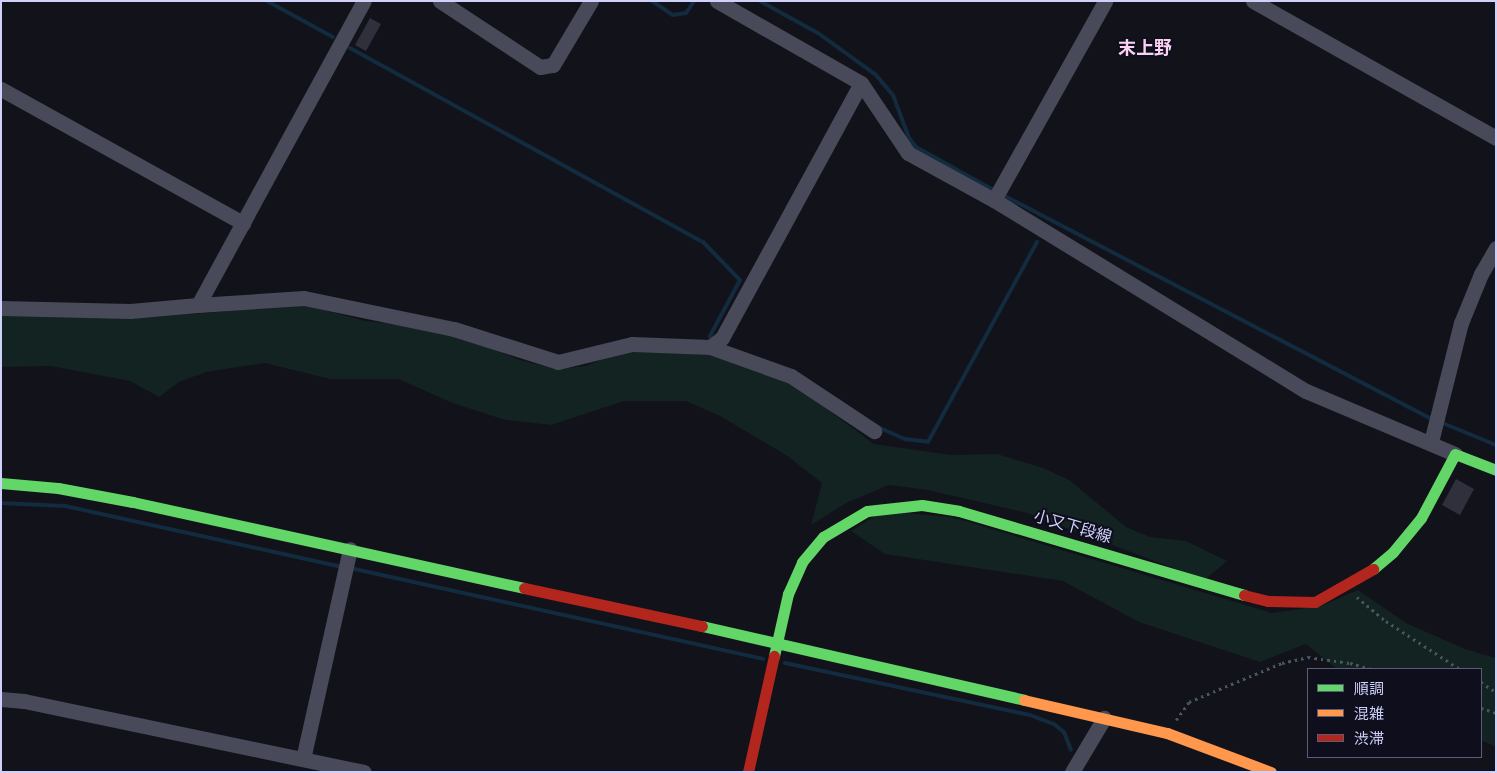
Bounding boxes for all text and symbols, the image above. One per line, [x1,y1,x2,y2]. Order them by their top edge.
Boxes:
district label: 末上野 [1118,37,1172,59]
street label: 小又下段線 [1032,506,1114,546]
legend [1307,668,1482,758]
text: 順調 [1354,678,1384,699]
text: 混雑 [1354,703,1384,724]
text: 渋滞 [1354,728,1384,749]

